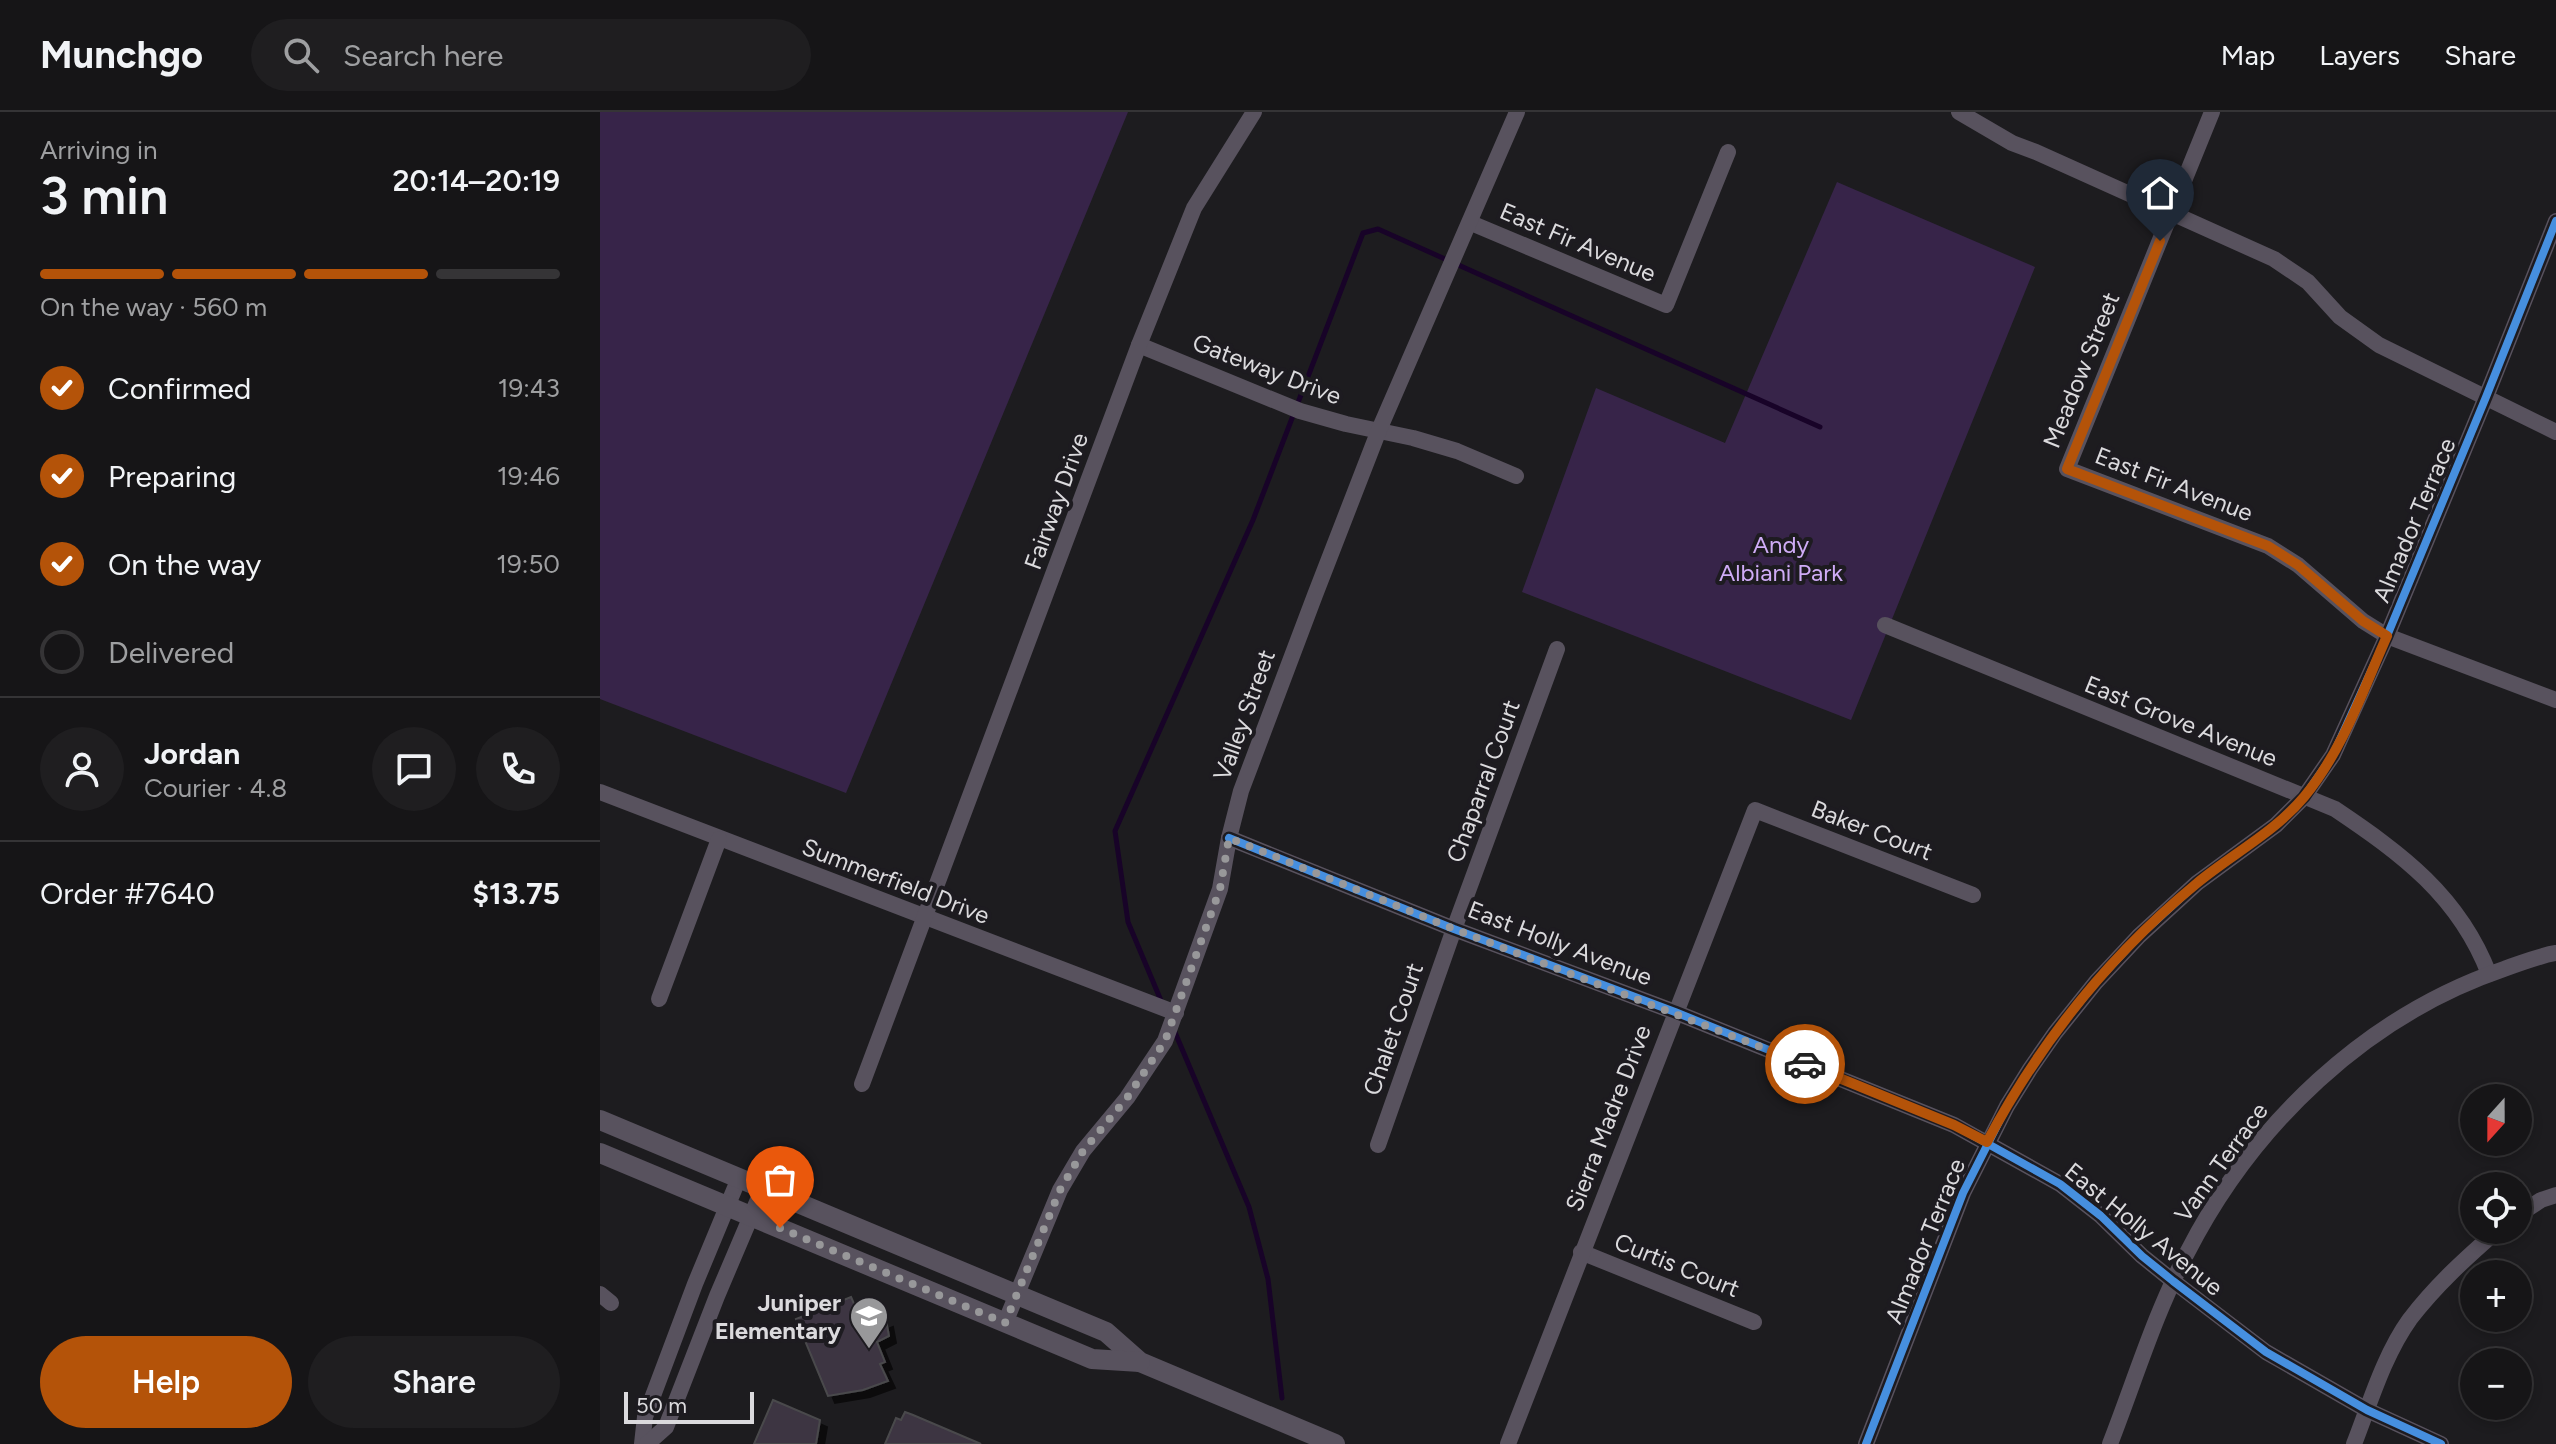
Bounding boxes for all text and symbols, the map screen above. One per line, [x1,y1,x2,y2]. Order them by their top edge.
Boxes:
search box [251,19,811,91]
text: Munchgo [40,32,203,78]
icon: search [279,33,323,77]
text: Search here [343,37,503,74]
text: Map [2221,38,2275,72]
text: Layers [2319,38,2400,72]
text: Share [2444,38,2516,72]
text: Arriving in [40,134,158,166]
pin [2126,159,2194,241]
text: 20:14–20:19 [392,162,560,199]
text: 3 min [40,165,168,227]
icon: home [2138,171,2182,215]
street label: East Fir Avenue [1496,196,1660,288]
street label: Meadow Street [2037,288,2125,452]
text: On the way · 560 m [40,291,267,323]
street label: Gateway Drive [1189,327,1345,411]
icon: check [40,366,84,410]
text: Confirmed [108,370,251,407]
text: 19:43 [498,372,560,404]
street label: Fairway Drive [1018,429,1094,573]
street label: Almador Terrace [2366,433,2462,607]
street label: East Fir Avenue [2091,441,2257,527]
icon: check [40,454,84,498]
text: Preparing [108,458,236,495]
text: 19:46 [497,460,560,492]
park label: Andy Albiani Park [1719,530,1843,587]
icon: check [40,542,84,586]
text: On the way [108,546,261,583]
text: 19:50 [496,548,560,580]
text: Delivered [108,634,234,671]
street label: Valley Street [1207,646,1281,784]
street label: East Grove Avenue [2081,669,2281,773]
street label: Chaparral Court [1440,696,1526,866]
button: person [40,727,124,811]
button: chat [372,727,456,811]
button: phone [476,727,560,811]
text: Jordan [144,735,240,772]
text: Courier · 4.8 [144,772,287,804]
street label: Baker Court [1807,794,1937,866]
street label: Summerfield Drive [798,832,994,930]
text: Order #7640 [40,875,215,912]
text: $13.75 [472,875,560,912]
street label: East Holly Avenue [1464,895,1656,991]
street label: Chalet Court [1357,959,1429,1099]
street label: Sierra Madre Drive [1559,1021,1657,1215]
courier [1765,1024,1845,1104]
icon: car [1783,1042,1827,1086]
north arrow [2460,1084,2532,1156]
map controls [2460,1084,2532,1420]
street label: Vann Terrace [2168,1097,2274,1227]
pin [746,1146,814,1228]
street label: Almador Terrace [1879,1154,1971,1328]
street label: East Holly Avenue [2059,1156,2229,1302]
icon: bag [758,1158,802,1202]
button: locate [2460,1172,2532,1244]
street label: Curtis Court [1610,1227,1744,1303]
button: + [2460,1260,2532,1332]
place label: Juniper Elementary [715,1288,841,1345]
school or university icon: Juniper Elementary [848,1295,890,1350]
button: Help [40,1336,292,1428]
button: Share [308,1336,560,1428]
button: − [2460,1348,2532,1420]
scale bar [624,1388,754,1424]
text: 50 m [636,1392,687,1419]

